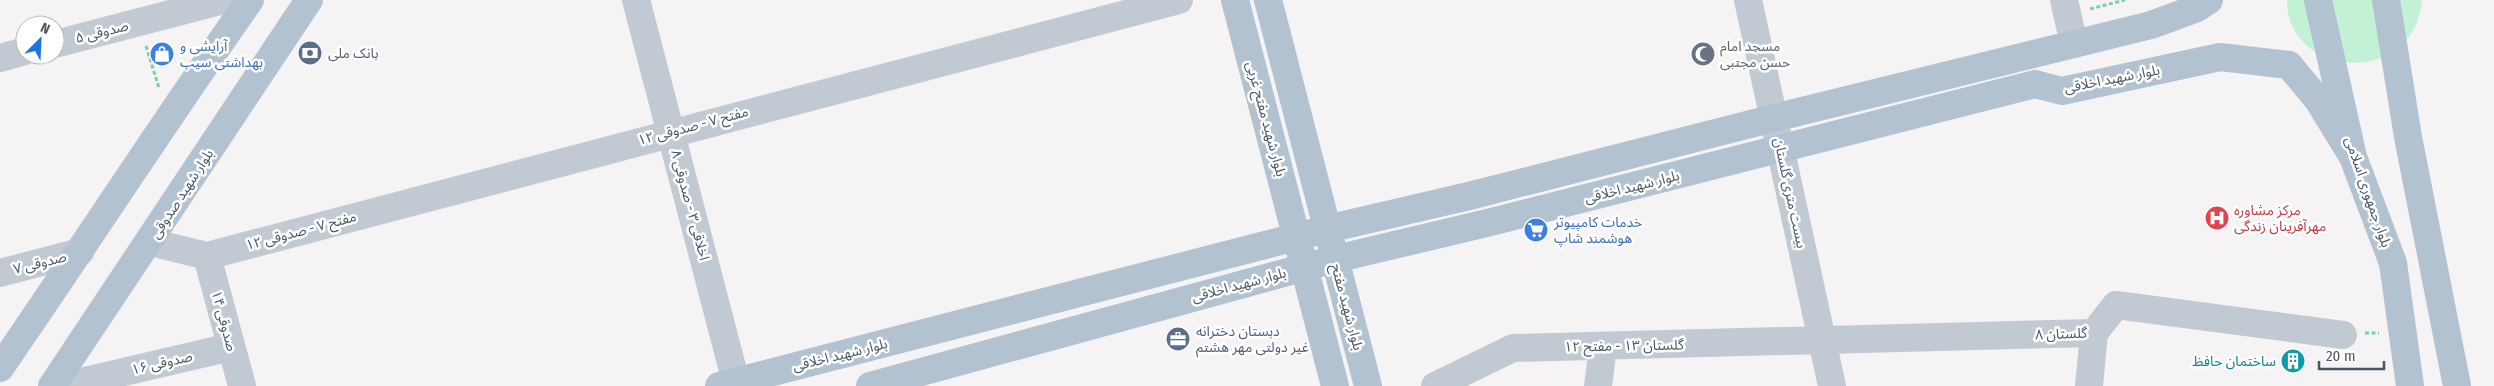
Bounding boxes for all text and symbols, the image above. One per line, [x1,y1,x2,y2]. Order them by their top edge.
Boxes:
north arrow [15,15,65,65]
street label: صدوقی ۵ [74,17,131,47]
text: N [38,19,52,38]
place label: آرایشی و بهداشتی سیب [180,38,263,71]
place label: مسجد امام حسن مجتبی [1720,38,1790,71]
bank icon: بانک ملی [297,40,323,66]
shop icon: آرایشی و بهداشتی سیب [149,41,175,67]
mosque icon: مسجد امام حسن مجتبی [1690,41,1716,67]
place label: بانک ملی [328,45,379,62]
street label: بلوار شهید مفتح غربی [1241,60,1290,179]
street label: بلوار شهید اخلاقی [2063,61,2161,97]
street label: مفتح ۷ - صدوقی ۱۲ [636,103,751,151]
street label: بلوار جمهوری اسلامی [2341,134,2395,250]
street label: بیست متری گلستان [1770,136,1810,250]
street label: بلوار شهید صدوقی [147,146,217,242]
street label: اخلاقی ۳ - صدوقی ۸ [667,148,713,262]
street label: بلوار شهید اخلاقی [1583,167,1681,207]
place label: مرکز مشاوره مهرآفرینان زندگی [2234,202,2326,235]
hospital icon: مرکز مشاوره مهرآفرینان زندگی [2204,205,2230,231]
street label: مفتح ۷ - صدوقی ۱۲ [244,208,359,256]
place label: خدمات کامپیوتر هوشمند شاپ [1553,214,1642,248]
supermarket icon: خدمات کامپیوتر هوشمند شاپ [1523,217,1549,243]
street label: صدوقی ۷ [12,248,69,278]
street label: بلوار شهید مفتح [1325,262,1367,353]
street label: بلوار شهید اخلاقی [1190,264,1288,306]
street label: صدوقی ۱۴ [208,289,240,354]
place label: دبستان دخترانه غیر دولتی مهر هشتم [1196,323,1309,358]
street label: گلستان ۸ [2035,325,2088,343]
office icon: دبستان دخترانه غیر دولتی مهر هشتم [1165,326,1191,352]
street label: بلوار شهید اخلاقی [791,335,889,375]
street label: گلستان ۱۳ - مفتح ۱۲ [1564,336,1684,358]
scale bar [2319,338,2384,370]
text: 20 m [2326,347,2356,365]
street label: صدوقی ۱۶ [130,348,195,378]
building icon: ساختمان حافظ [2280,348,2306,374]
place label: ساختمان حافظ [2192,353,2276,370]

